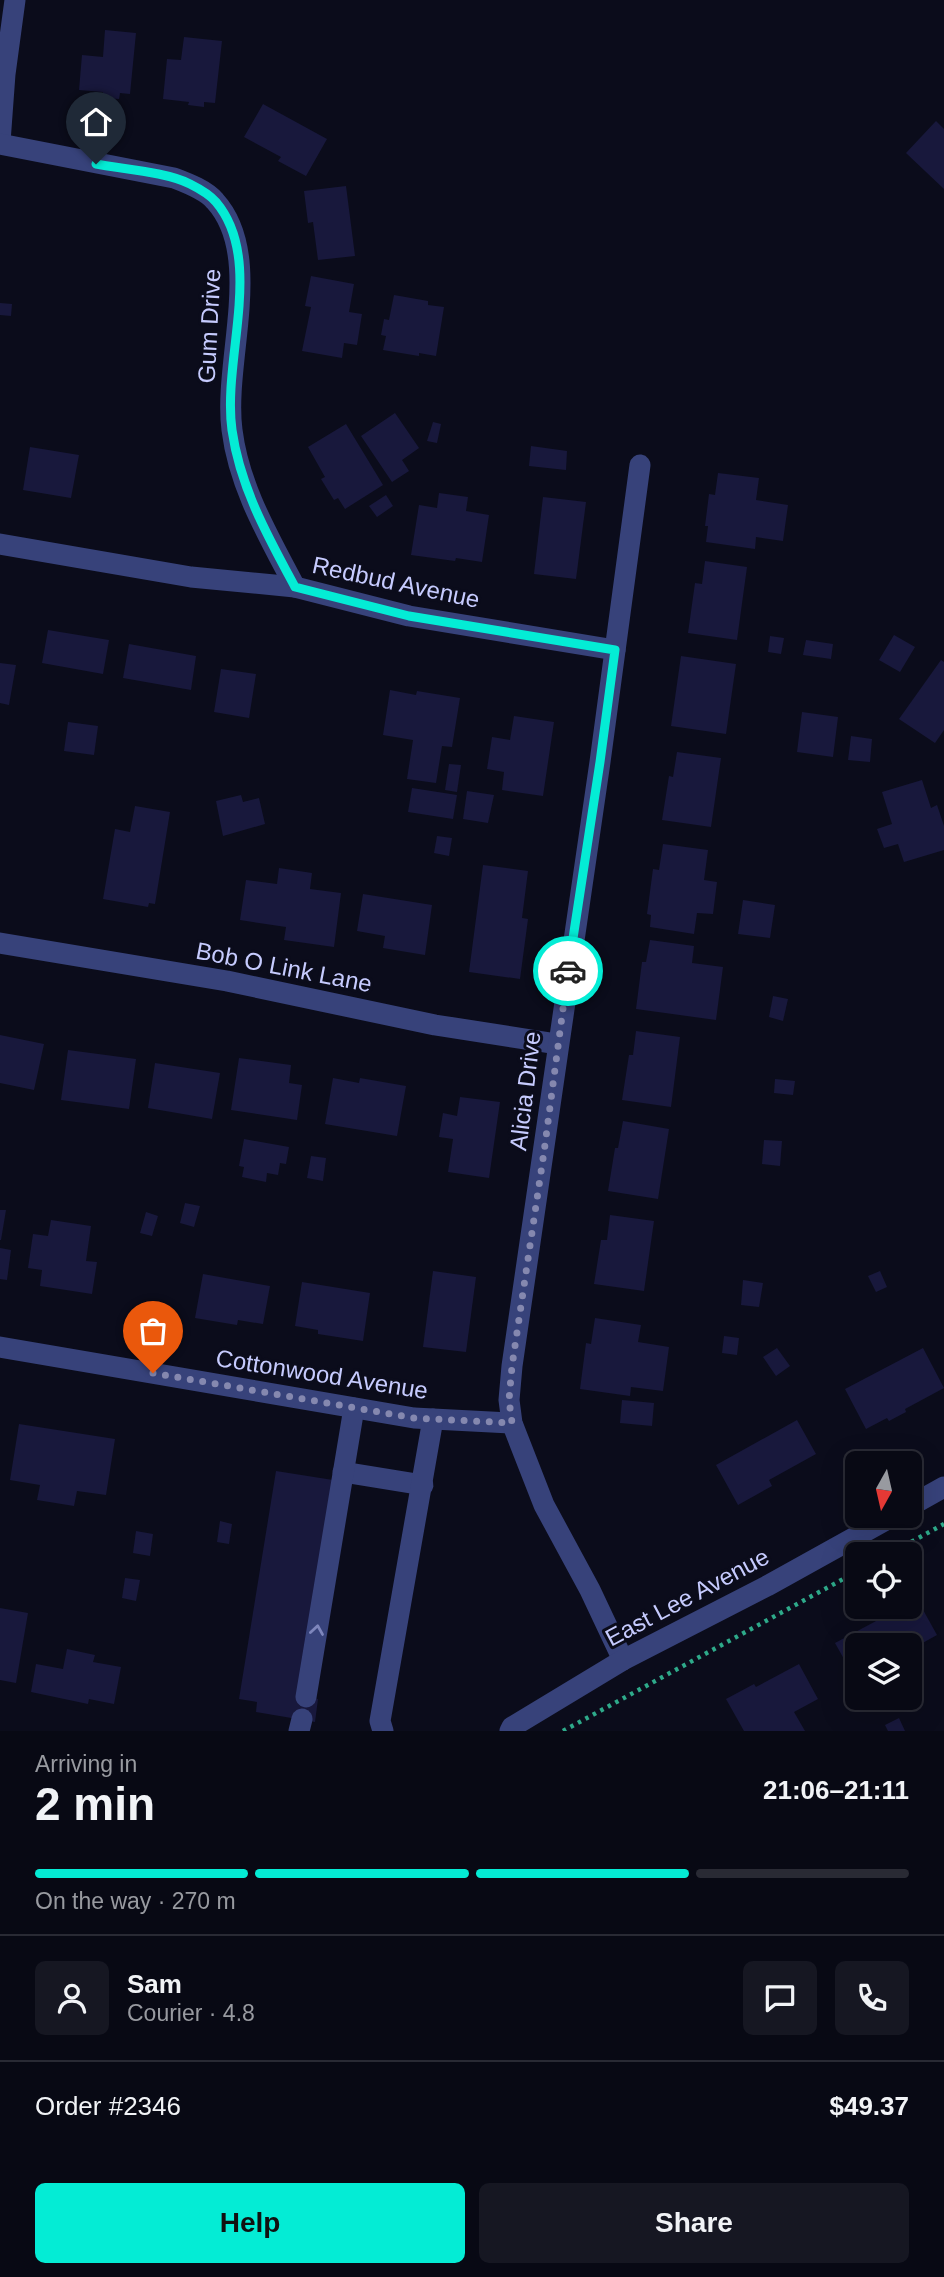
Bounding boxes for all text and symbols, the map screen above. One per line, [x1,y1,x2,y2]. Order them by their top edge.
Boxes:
pin [66,92,126,164]
icon: home [77,103,115,141]
street label: Gum Drive [193,268,225,384]
street label: Redbud Avenue [310,551,482,613]
courier [533,936,603,1006]
street label: Bob O Link Lane [194,937,374,997]
icon: car [549,952,587,990]
street label: Alicia Drive [504,1030,546,1152]
pin [123,1301,183,1373]
icon: bag [134,1312,172,1350]
street label: Cottonwood Avenue [214,1344,430,1404]
north arrow [845,1451,922,1528]
map controls [845,1451,922,1710]
button: locate [845,1542,922,1619]
street label: East Lee Avenue [601,1543,773,1651]
one-way arrow [309,1624,324,1636]
button: layers [845,1633,922,1710]
text: Arriving in [35,1751,137,1777]
text: 21:06–21:11 [763,1775,909,1805]
text: 2 min [35,1778,155,1830]
text: On the way · 270 m [35,1888,236,1914]
button: person [35,1961,109,2035]
button: chat [743,1961,817,2035]
button: phone [835,1961,909,2035]
text: Sam [127,1969,182,1999]
text: Courier · 4.8 [127,2000,255,2026]
text: Order #2346 [35,2091,181,2121]
text: $49.37 [829,2091,909,2121]
button: Help [35,2183,465,2263]
button: Share [479,2183,909,2263]

